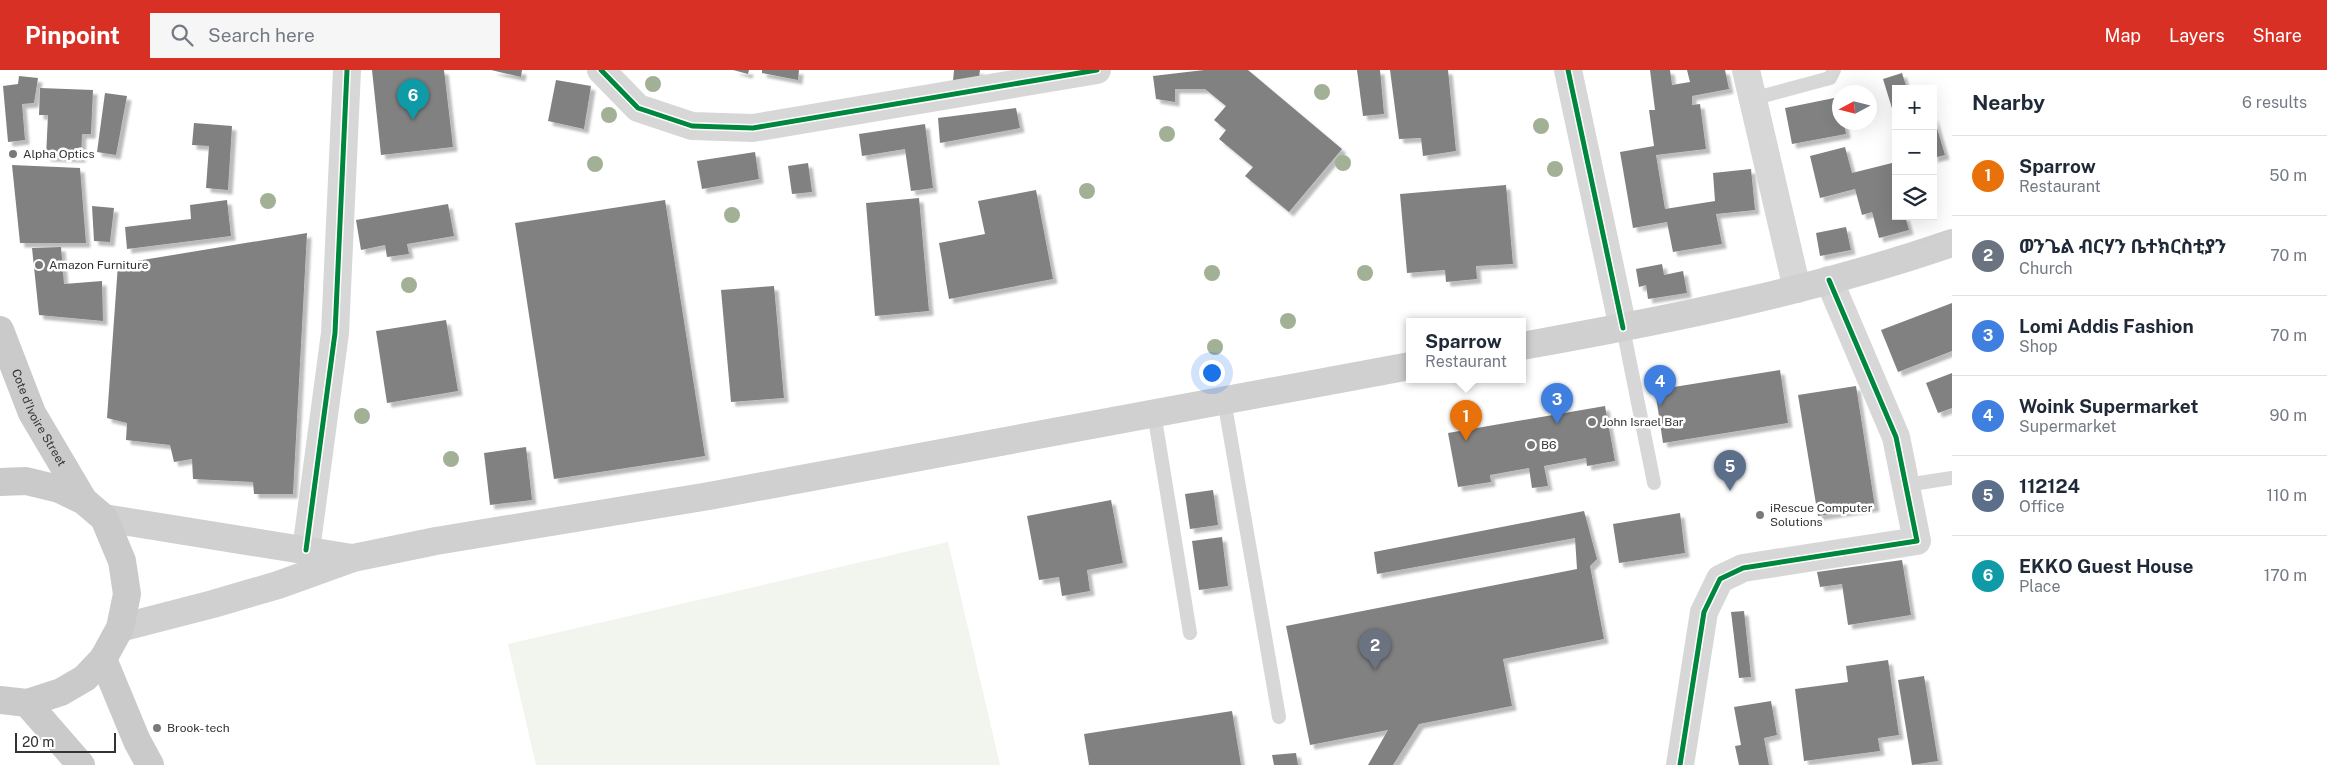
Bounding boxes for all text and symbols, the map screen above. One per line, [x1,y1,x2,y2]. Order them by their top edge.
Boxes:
search box [150,13,500,58]
text: Pinpoint [25,21,120,49]
icon: search [168,21,196,49]
text: Search here [208,24,315,46]
text: Map [2105,25,2141,46]
text: Layers [2169,25,2225,46]
text: Share [2253,25,2302,46]
pin: 6 [397,79,429,120]
north arrow [1832,85,1877,130]
map controls [1892,85,1937,220]
button: + [1892,85,1937,130]
text: Nearby [1972,90,2045,115]
text: 6 results [2242,93,2307,112]
button: − [1892,130,1937,175]
place label: Alpha Optics [23,147,94,161]
marker: Alpha Optics [7,148,19,160]
text: Sparrow [2019,155,2096,177]
text: 1 [1985,166,1991,185]
text: 50 m [2269,166,2307,185]
button: layers [1892,175,1937,220]
text: Restaurant [2019,177,2101,196]
text: ወንጌል ብርሃን ቤተክርስቲያን [2019,235,2226,257]
text: 2 [1983,246,1993,265]
text: 70 m [2270,246,2307,265]
place label: Amazon Furniture [49,258,149,272]
marker: Amazon Furniture [33,259,45,271]
text: Church [2019,259,2073,278]
text: Lomi Addis Fashion [2019,315,2194,337]
popup [1406,318,1526,383]
text: 3 [1983,326,1993,345]
text: 70 m [2270,326,2307,345]
text: Sparrow [1425,330,1502,352]
text: Shop [2019,337,2058,356]
text: Restaurant [1425,352,1507,371]
your location [1199,360,1225,386]
pin: 4 [1644,365,1676,406]
street label: Cote d'Ivoire Street [9,367,69,469]
pin: 3 [1541,383,1573,424]
text: Woink Supermarket [2019,395,2198,417]
pin: 1 [1450,400,1482,441]
text: 4 [1983,406,1993,425]
text: 90 m [2270,406,2307,425]
place label: John Israel Bar [1602,415,1684,429]
marker: John Israel Bar [1586,416,1598,428]
text: Supermarket [2019,417,2116,436]
place label: B6 [1541,438,1557,452]
marker: B6 [1525,439,1537,451]
pin: 5 [1714,450,1746,491]
text: 112124 [2019,475,2080,497]
text: 5 [1983,486,1993,505]
text: 110 m [2266,486,2307,505]
text: Office [2019,497,2065,516]
place label: iRescue Computer Solutions [1770,501,1873,529]
marker: iRescue Computer Solutions [1754,509,1766,521]
text: EKKO Guest House [2019,555,2193,577]
text: 6 [1983,566,1993,585]
text: 170 m [2264,566,2307,585]
text: Place [2019,577,2061,596]
pin: 2 [1359,629,1391,670]
place label: Brook- tech [167,721,230,735]
marker: Brook- tech [151,722,163,734]
scale bar [15,730,116,753]
text: 20 m [22,734,54,750]

